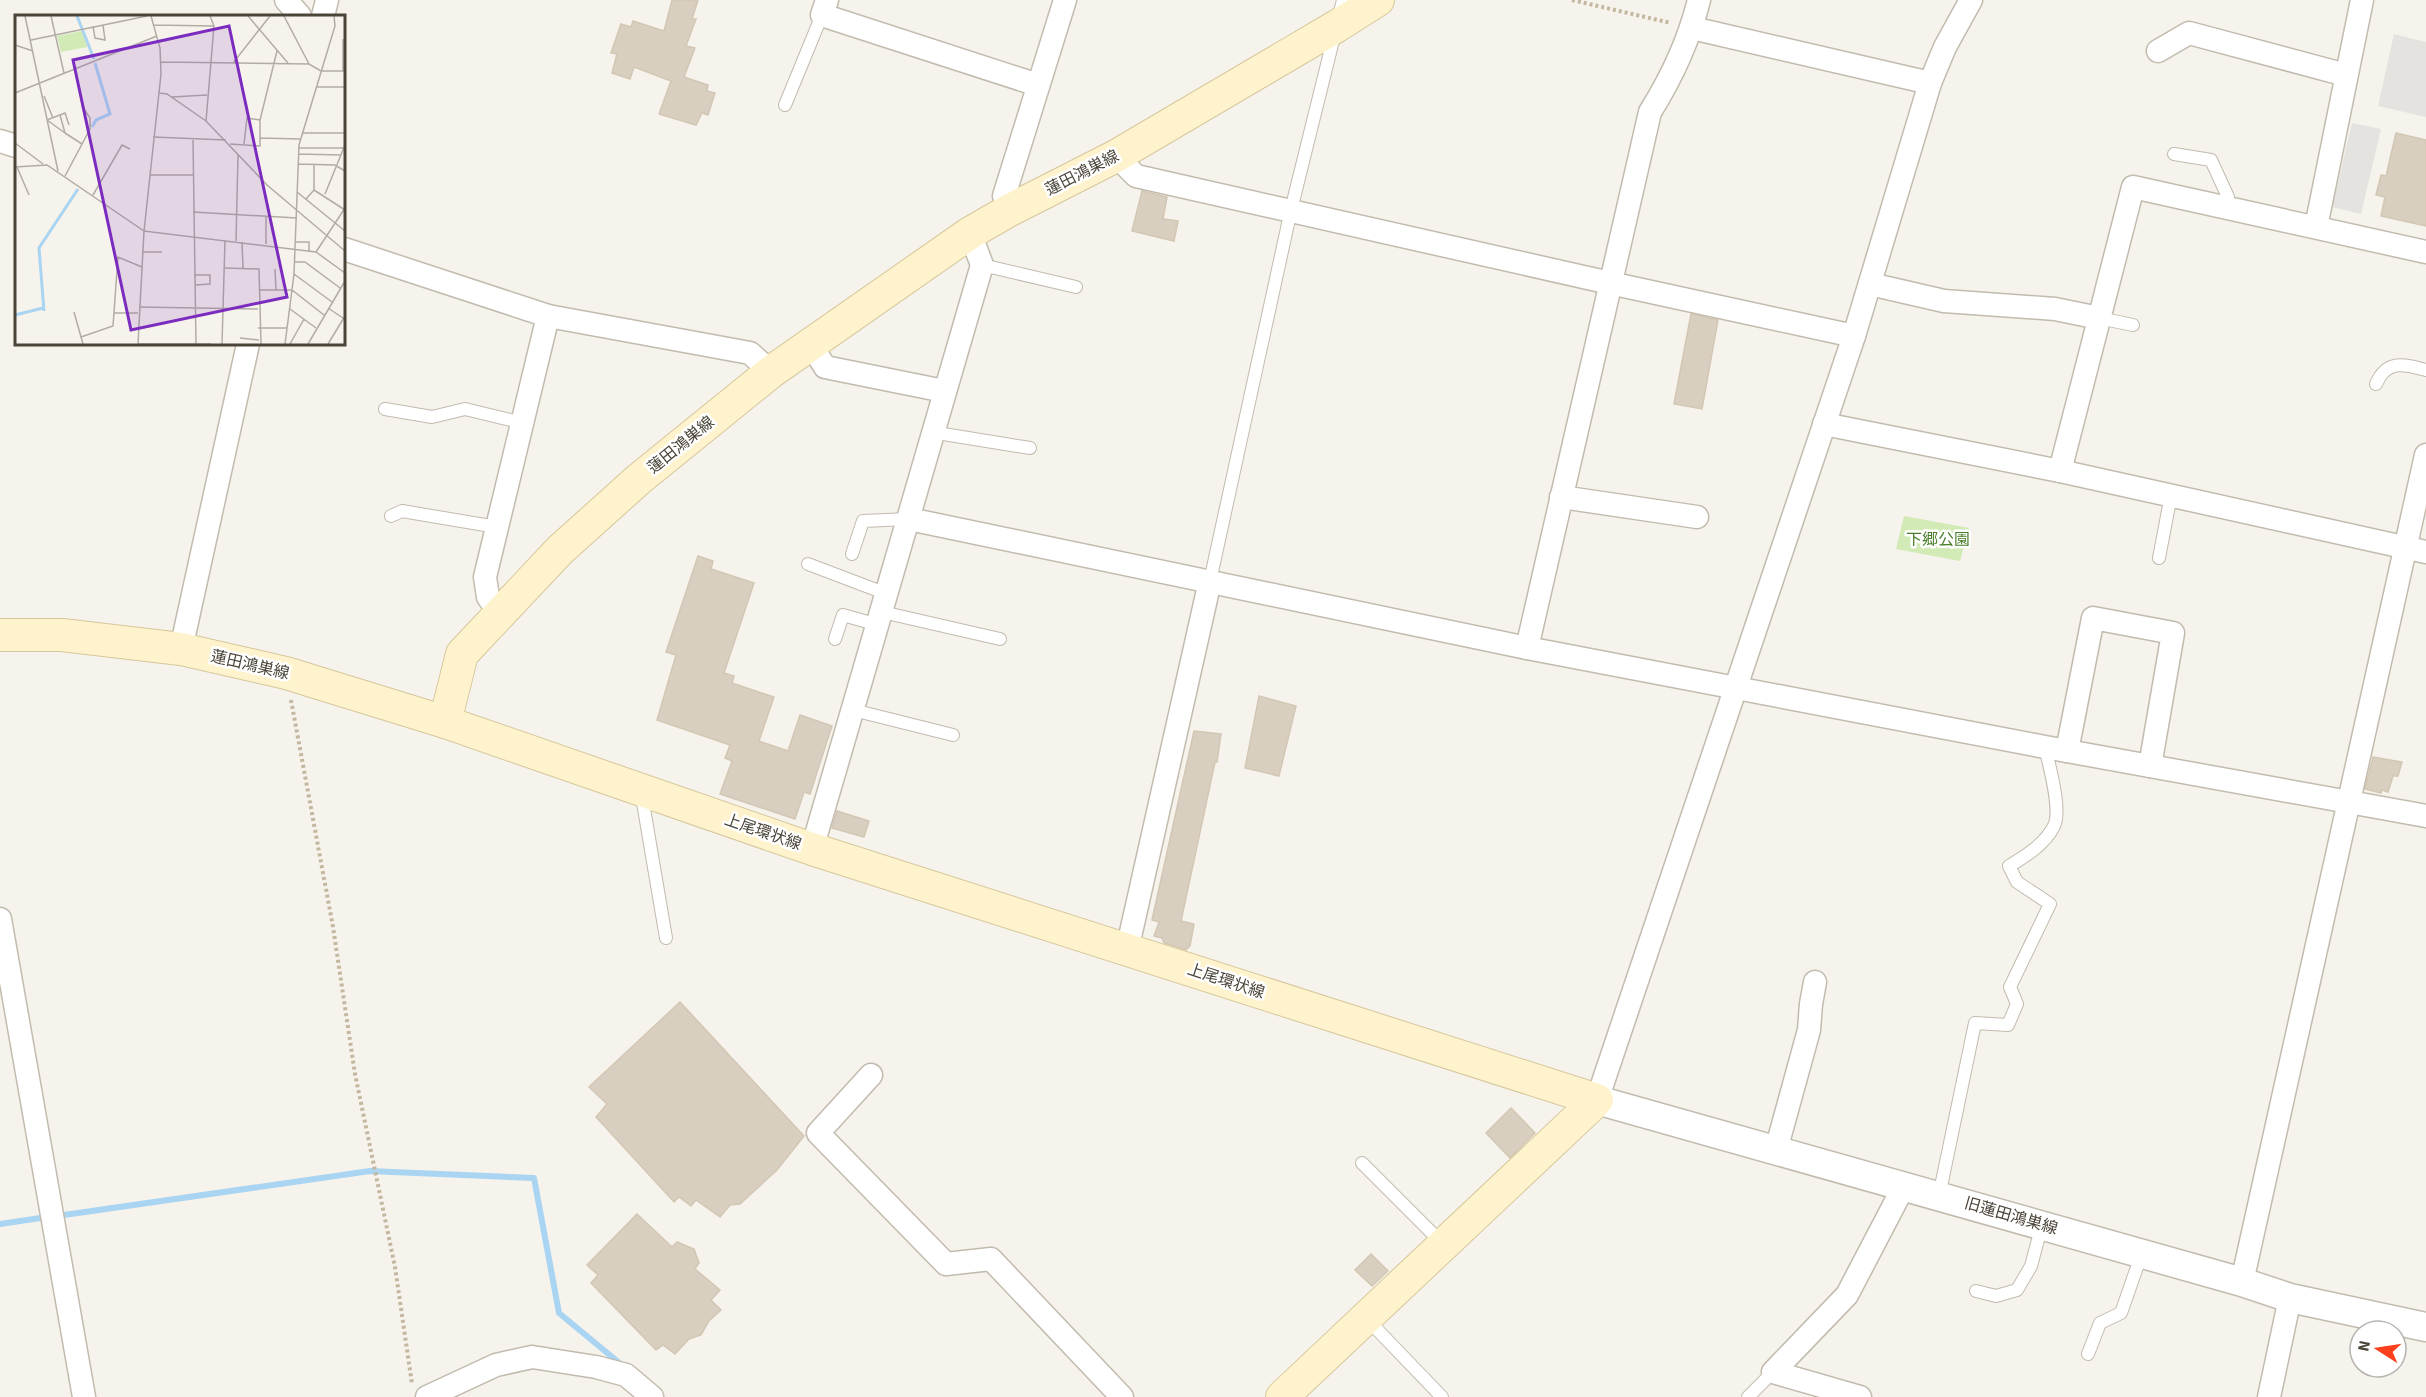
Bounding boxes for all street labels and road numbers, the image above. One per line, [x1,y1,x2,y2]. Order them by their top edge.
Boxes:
street label: 蓮田鴻巣線 [1041,145,1123,201]
street label: 蓮田鴻巣線 [643,411,719,479]
street label: 蓮田鴻巣線 [209,645,291,685]
street label: 上尾環状線 [722,809,804,855]
street label: 上尾環状線 [1185,958,1267,1004]
street label: 旧蓮田鴻巣線 [1962,1192,2060,1240]

